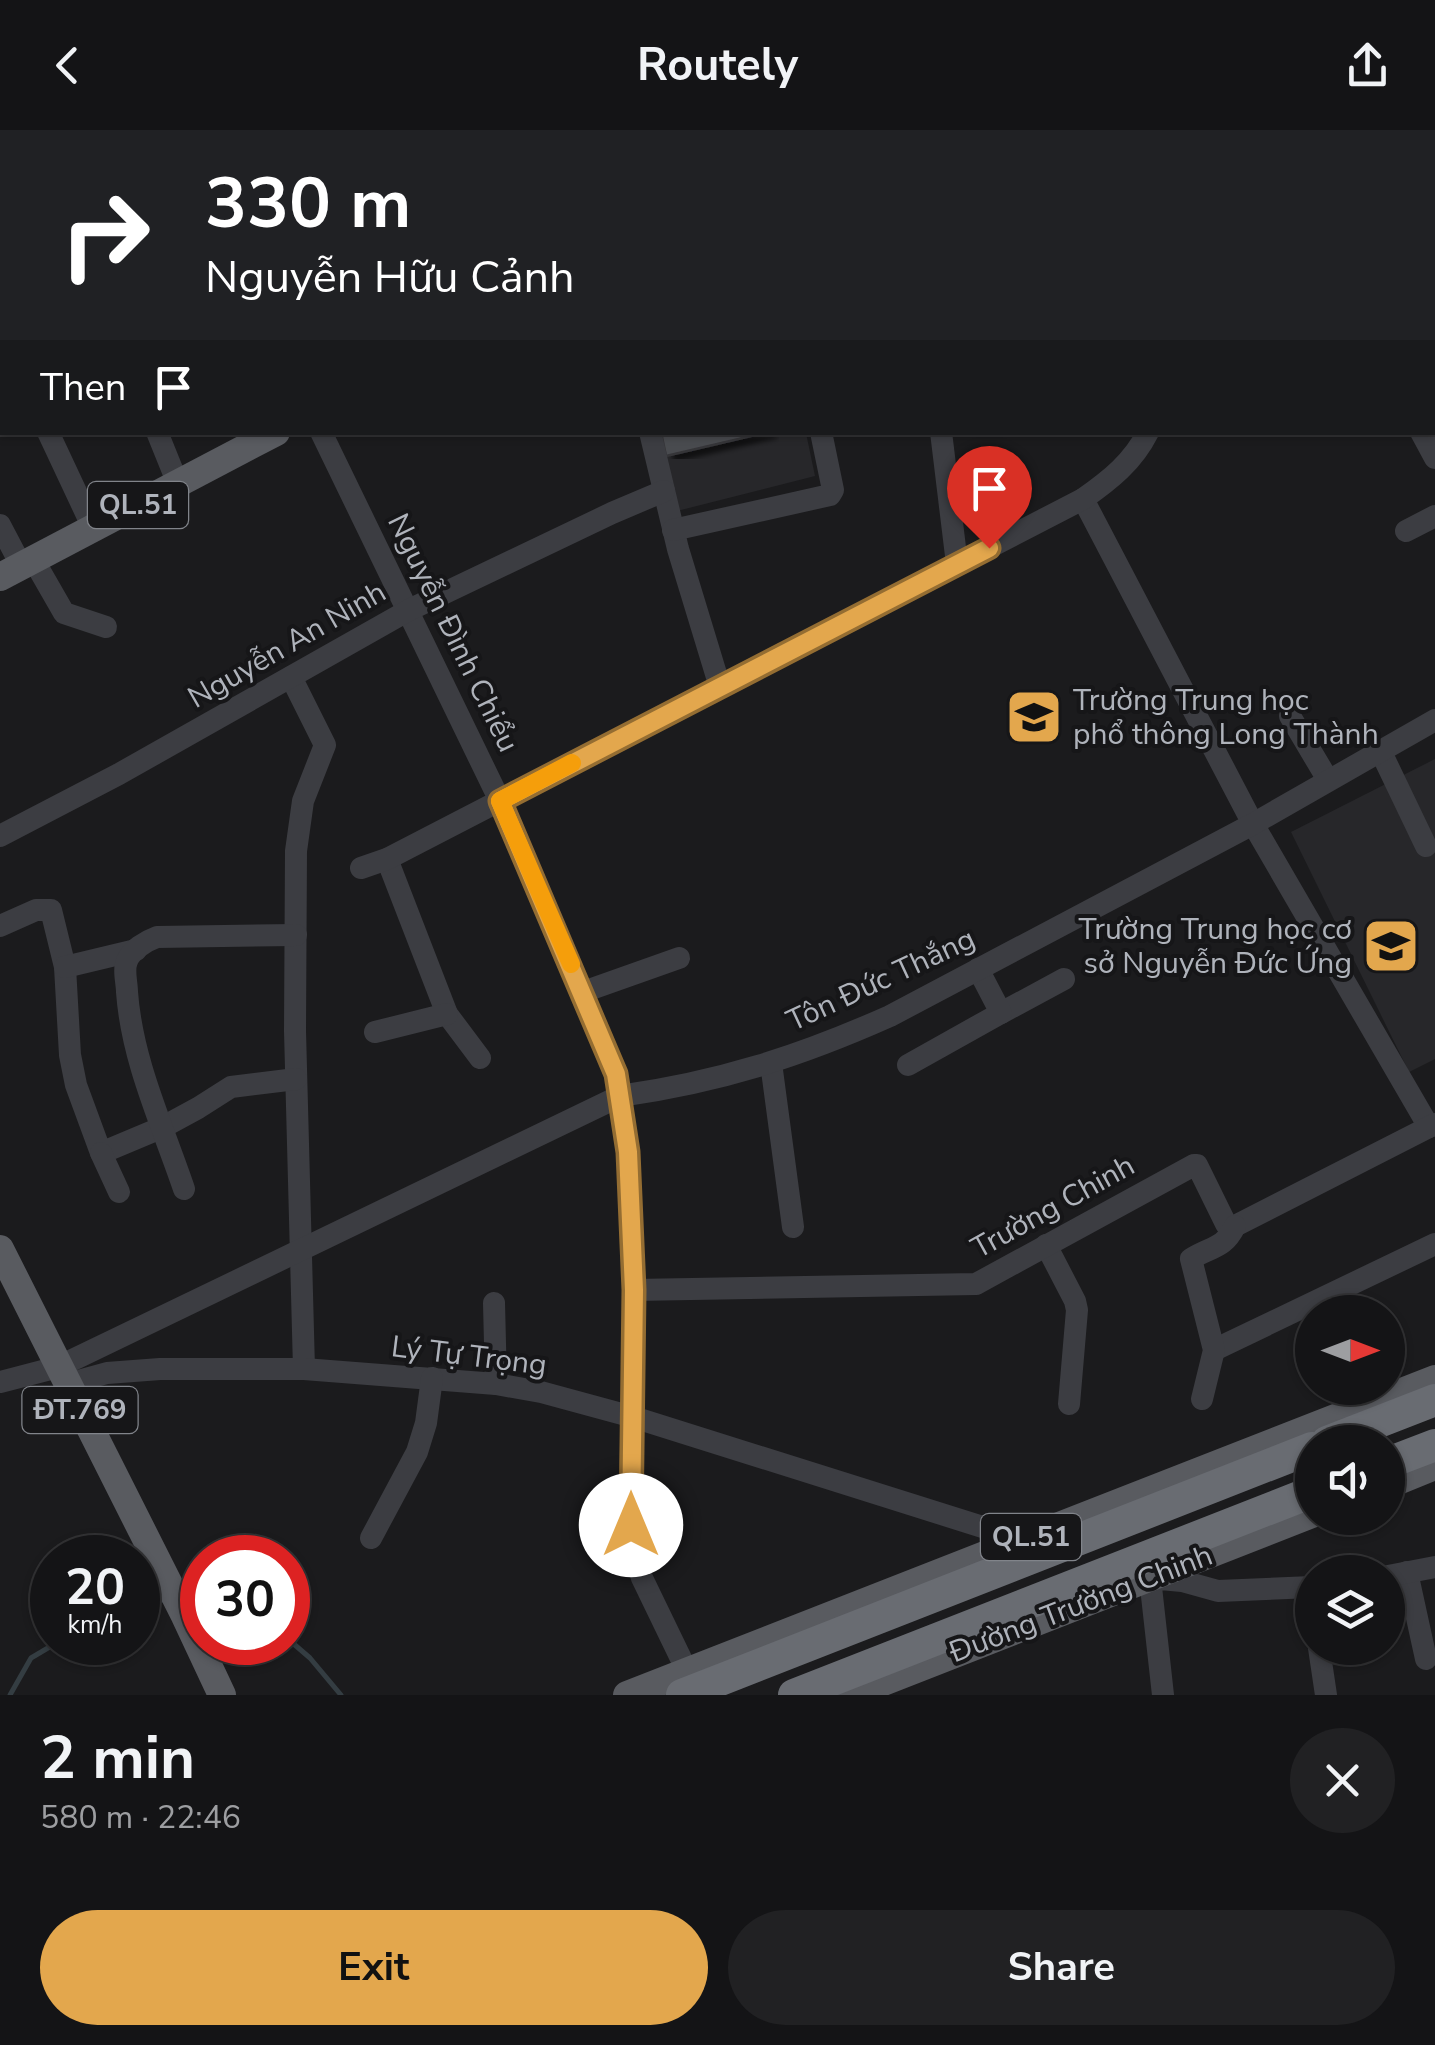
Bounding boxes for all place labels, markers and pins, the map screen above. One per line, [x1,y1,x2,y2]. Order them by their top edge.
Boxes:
pin [947,446,1032,549]
place label: Trường Trung học phổ thông Long Thành [1073,680,1379,755]
school or university icon: Trường Trung học phổ thông Long Thành [1004,687,1064,747]
place label: Trường Trung học cơ sở Nguyễn Đức Ứng [1078,909,1352,984]
school or university icon: Trường Trung học cơ sở Nguyễn Đức Ứng [1361,916,1421,976]

